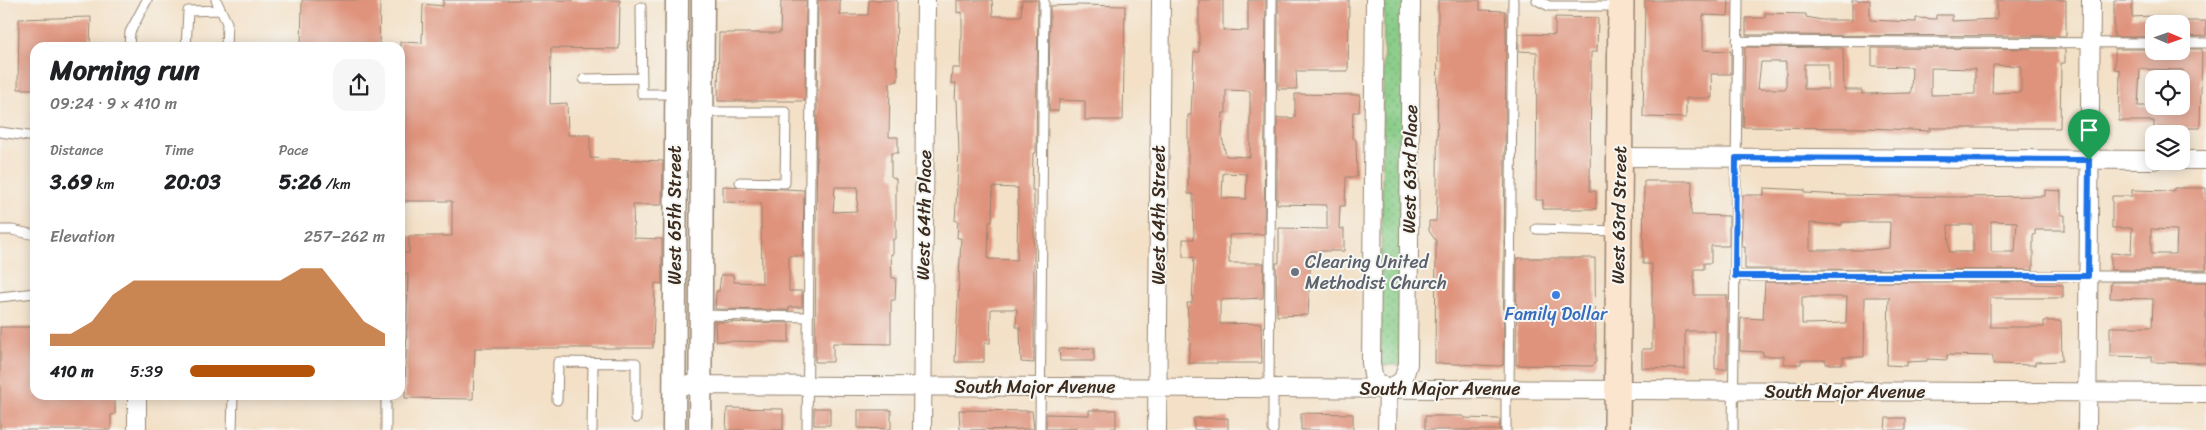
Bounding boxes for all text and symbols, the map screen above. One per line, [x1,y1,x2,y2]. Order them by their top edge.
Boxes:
north arrow [2145,15,2190,60]
map controls [2145,15,2190,170]
text: Morning run [50,45,200,94]
button: share [333,59,385,111]
button: locate [2145,70,2190,115]
text: 09:24 · 9 × 410 m [50,89,177,118]
street label: West 63rd Place [1393,104,1427,234]
pin [2068,109,2110,160]
icon: arrive [2075,116,2103,144]
button: layers [2145,125,2190,170]
text: Distance [50,138,103,163]
text: Time [164,138,194,163]
text: Pace [279,138,308,163]
street label: West 65th Street [659,145,691,285]
street label: West 64th Street [1143,145,1175,285]
street label: West 63rd Street [1602,145,1636,285]
street label: West 64th Place [907,150,941,280]
text: 3.69 [50,163,93,201]
text: 20:03 [164,163,221,201]
text: 5:26 [279,163,322,201]
text: km [93,172,115,197]
text: /km [322,172,351,197]
text: Elevation [50,222,115,251]
text: 257–262 m [304,222,385,251]
place label: Clearing United Methodist Church [1305,246,1447,299]
marker: Clearing United Methodist Church [1289,266,1301,278]
marker: Family Dollar [1550,289,1562,301]
place label: Family Dollar [1504,298,1609,330]
text: 410 m [50,357,93,386]
text: 5:39 [130,357,163,386]
street label: South Major Avenue [954,371,1116,403]
street label: South Major Avenue [1359,373,1521,405]
street label: South Major Avenue [1764,376,1926,408]

